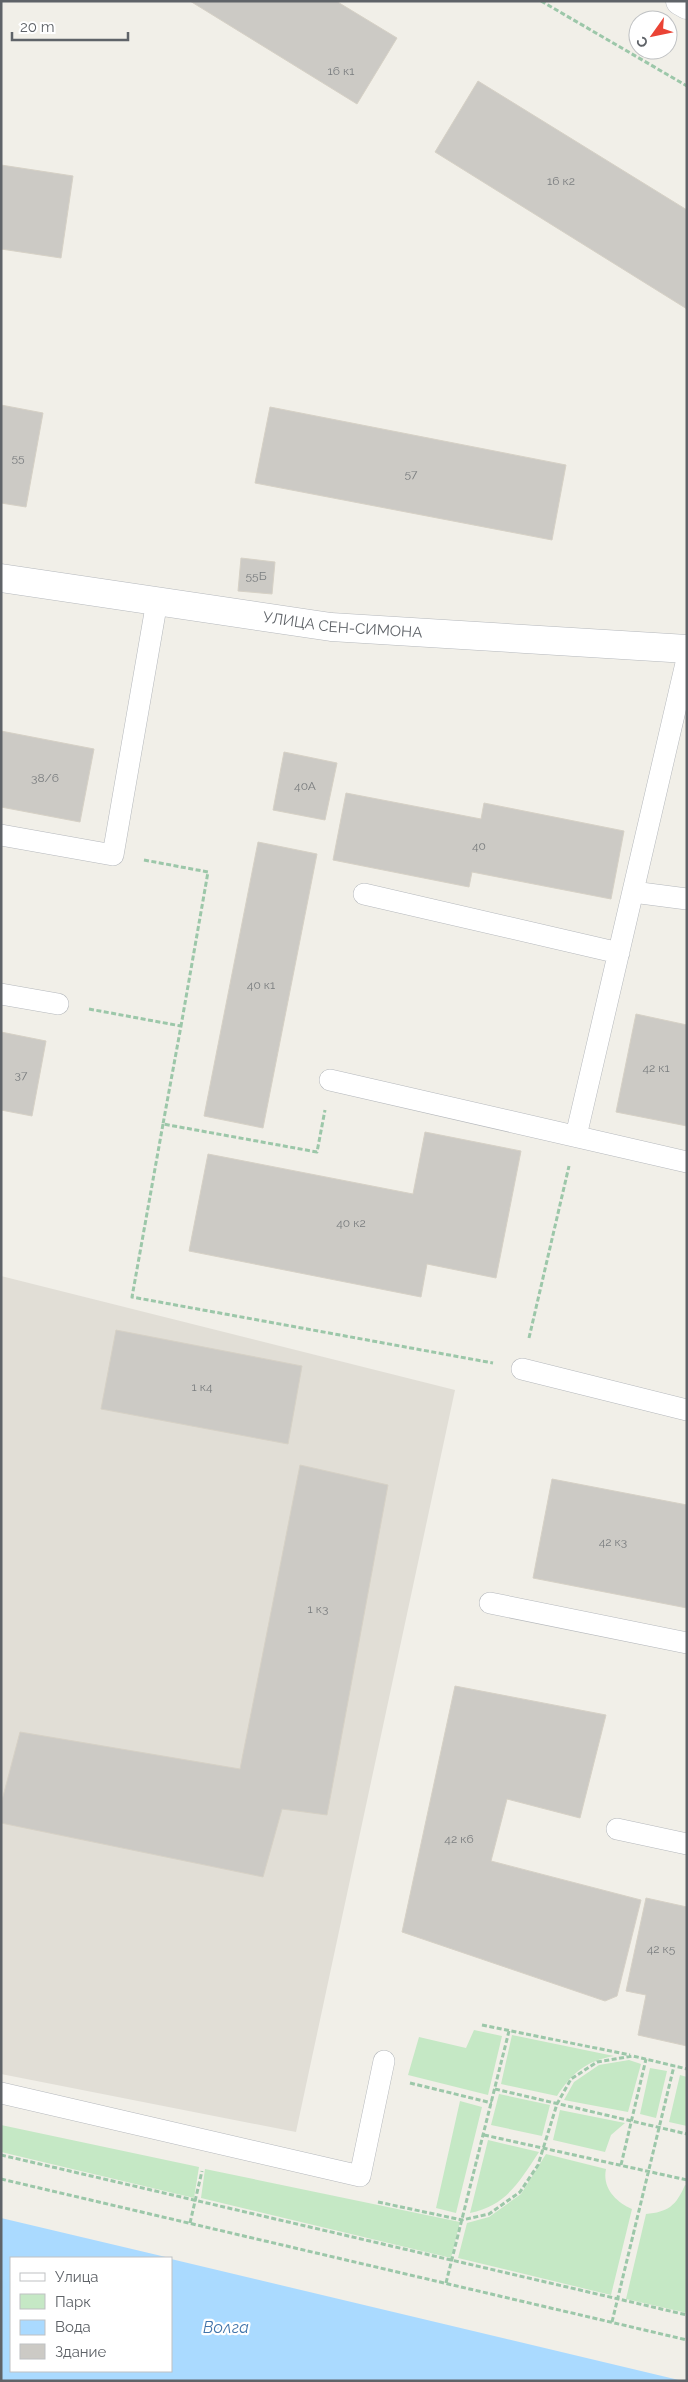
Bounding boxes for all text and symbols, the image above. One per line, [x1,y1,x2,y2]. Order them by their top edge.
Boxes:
scale bar [12,10,129,42]
north arrow [628,10,678,60]
text: 20 m [20,18,55,36]
text: С [633,33,651,50]
house number: 16 к1 [328,64,354,78]
house number: 16 к2 [547,174,575,188]
house number: 55 [11,451,25,465]
house number: 57 [405,467,418,481]
house number: 55Б [246,569,267,583]
street label: УЛИЦА СЕН-СИМОНА [262,608,423,642]
house number: 38/6 [31,771,59,785]
house number: 40А [294,779,316,793]
house number: 40 [472,839,486,853]
house number: 40 к1 [247,978,275,992]
house number: 42 к1 [642,1061,670,1075]
house number: 37 [15,1068,28,1082]
house number: 40 к2 [336,1216,366,1230]
house number: 1 к4 [192,1380,213,1394]
house number: 42 к3 [599,1535,627,1549]
house number: 1 к3 [308,1602,328,1616]
house number: 42 к6 [444,1832,474,1846]
house number: 42 к5 [647,1942,676,1956]
legend [10,2257,172,2372]
text: Улица [55,2268,99,2286]
text: Парк [55,2293,91,2311]
text: Вода [55,2318,91,2336]
water label: Волга [203,2318,249,2337]
text: Здание [55,2343,107,2361]

